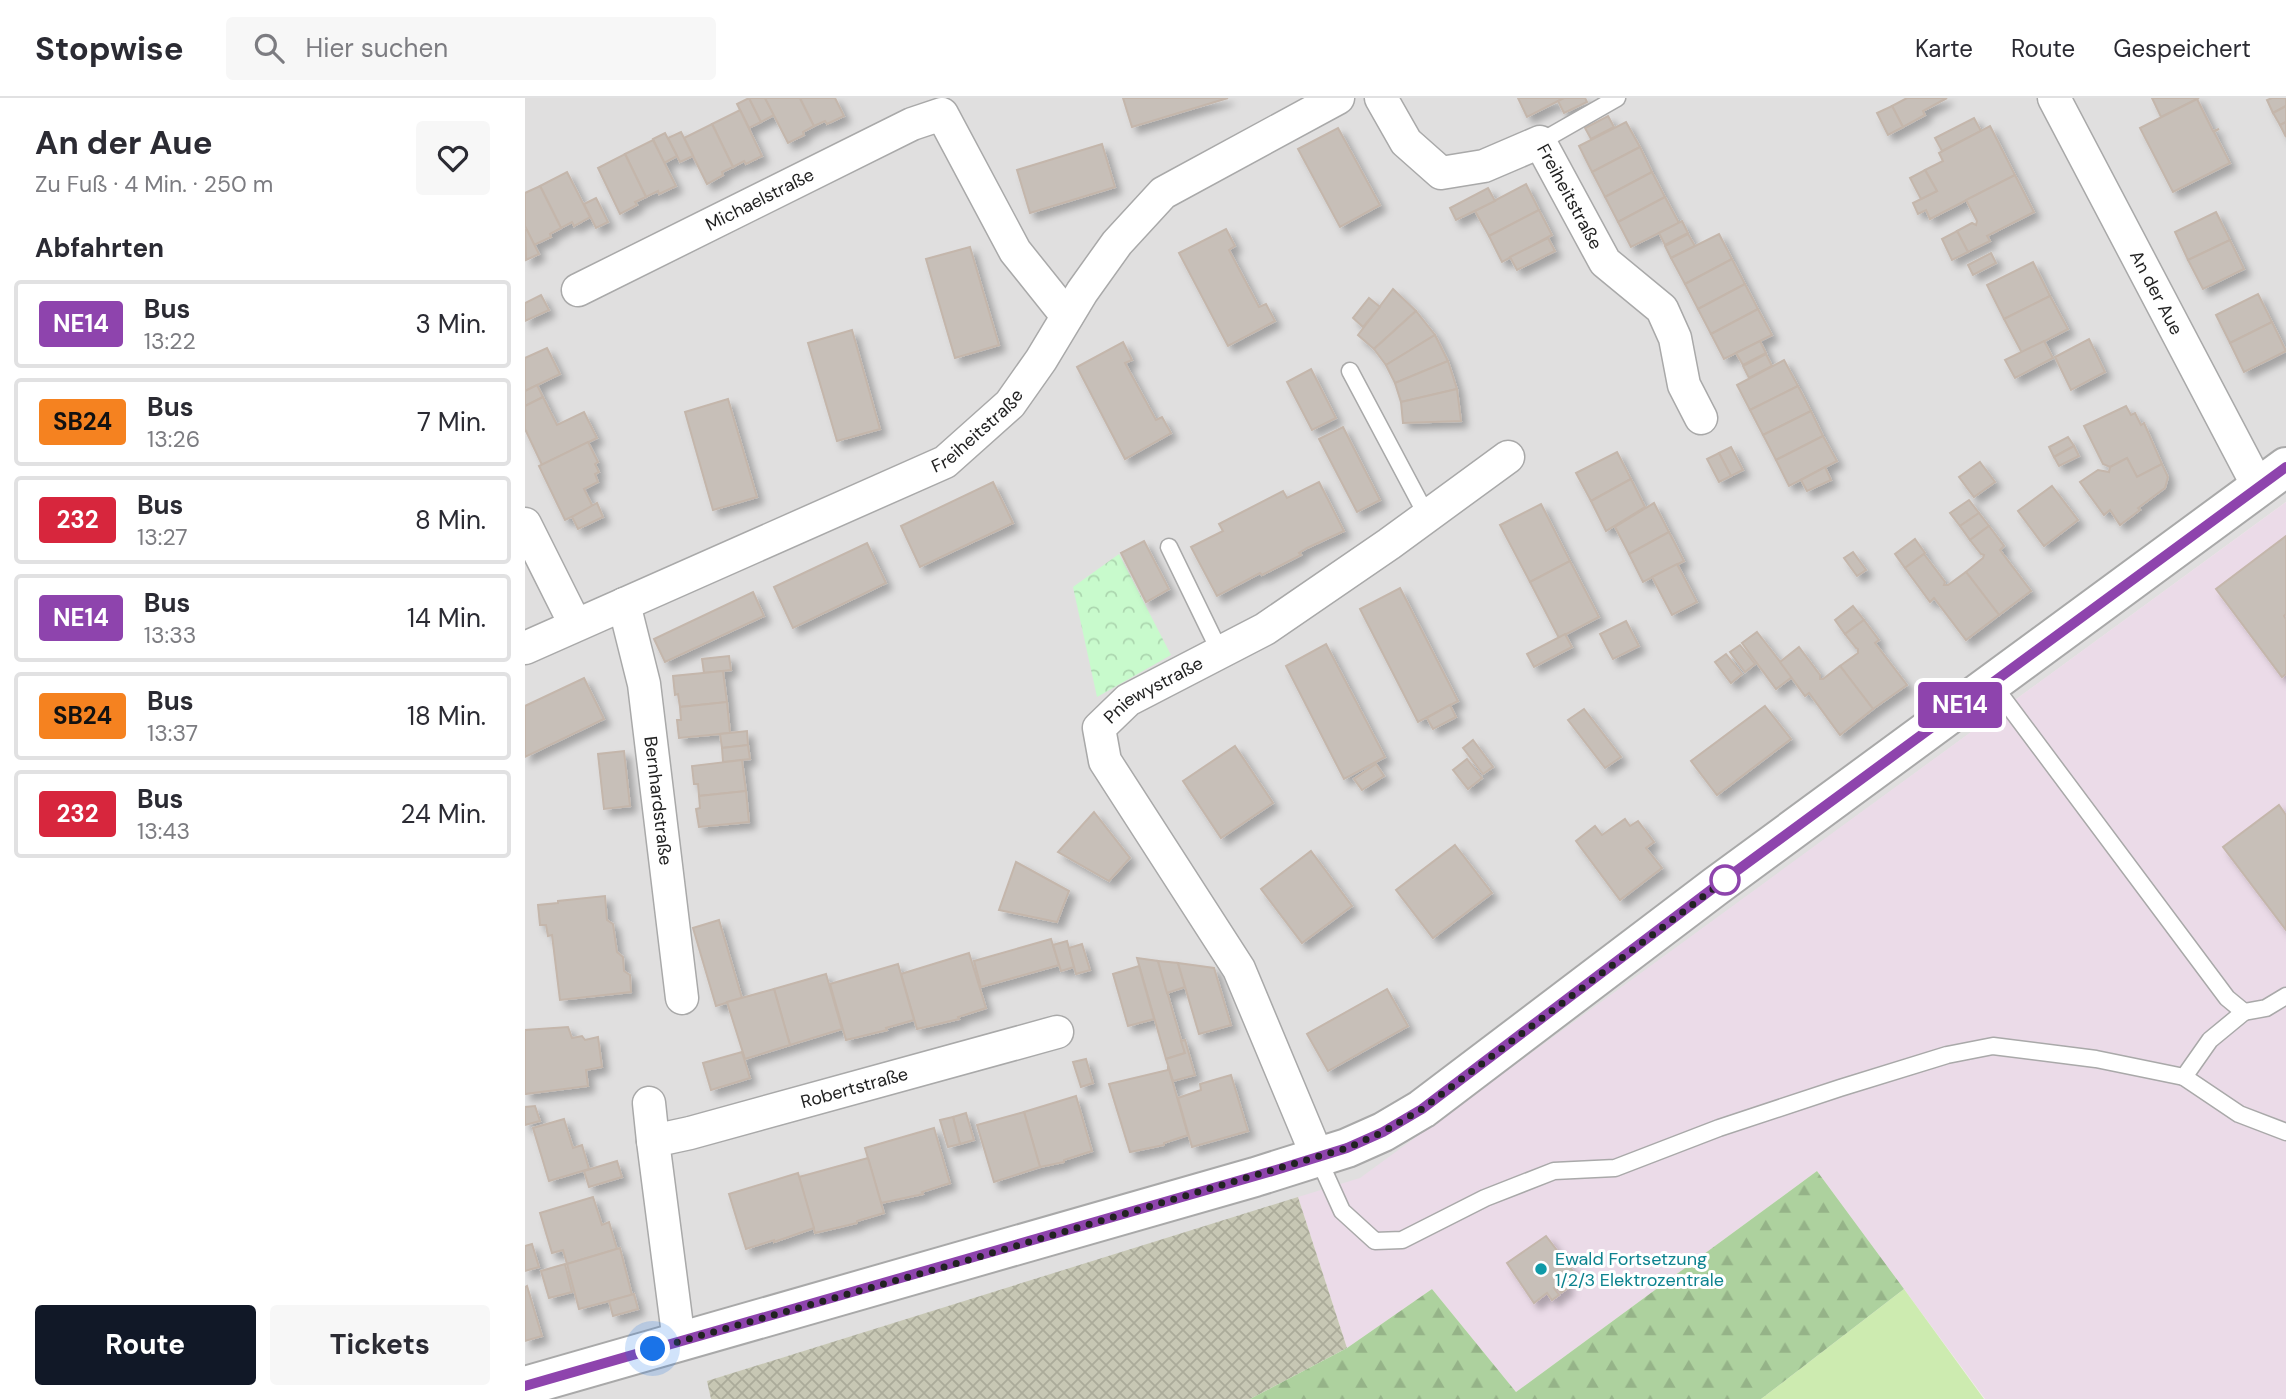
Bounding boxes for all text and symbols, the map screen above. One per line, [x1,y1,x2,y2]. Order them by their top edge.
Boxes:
search box [226,17,716,80]
text: Stopwise [35,27,184,70]
icon: search [250,29,288,67]
text: Hier suchen [306,31,448,65]
text: Karte [1915,33,1973,64]
text: Route [2011,33,2075,64]
text: Gespeichert [2113,33,2251,64]
text: An der Aue [35,121,213,164]
button: heart [416,121,490,195]
street label: Freiheitstraße [1531,140,1608,254]
street label: Michaelstraße [702,163,818,237]
text: Zu Fuß · 4 Min. · 250 m [35,169,273,199]
text: Abfahrten [35,231,164,265]
street label: An der Aue [2124,246,2188,339]
text: Bus [144,292,190,326]
text: 3 Min. [416,307,486,341]
text: NE14 [53,308,109,339]
text: 13:22 [144,326,196,356]
street label: Freiheitstraße [928,384,1029,478]
text: Bus [147,390,194,424]
text: 7 Min. [417,405,486,439]
text: SB24 [53,406,112,437]
text: 13:26 [147,424,200,454]
text: Bus [137,488,183,522]
text: 8 Min. [415,503,486,537]
text: 232 [56,504,99,535]
text: 13:27 [137,522,188,552]
text: Bus [144,586,190,620]
text: 14 Min. [407,601,486,635]
text: NE14 [53,602,109,633]
text: 13:33 [144,620,196,650]
street label: Pniewystraße [1099,651,1207,729]
line badge: NE14 [1911,682,2009,728]
text: Bus [147,684,194,718]
text: NE14 [1932,689,1988,720]
text: 18 Min. [407,699,486,733]
text: SB24 [53,700,112,731]
text: 13:37 [147,718,198,748]
street label: Bernhardstraße [638,735,678,867]
text: Bus [137,782,183,816]
text: 24 Min. [401,797,486,831]
text: 232 [56,798,99,829]
text: 13:43 [137,816,190,846]
unlabelled marker [1710,865,1740,895]
street label: Robertstraße [798,1062,911,1114]
place label: Ewald Fortsetzung 1/2/3 Elektrozentrale [1555,1247,1724,1292]
marker: Ewald Fortsetzung 1/2/3 Elektrozentrale [1533,1261,1549,1277]
button: Route [35,1305,256,1385]
button: Tickets [270,1305,490,1385]
your location [635,1331,670,1366]

